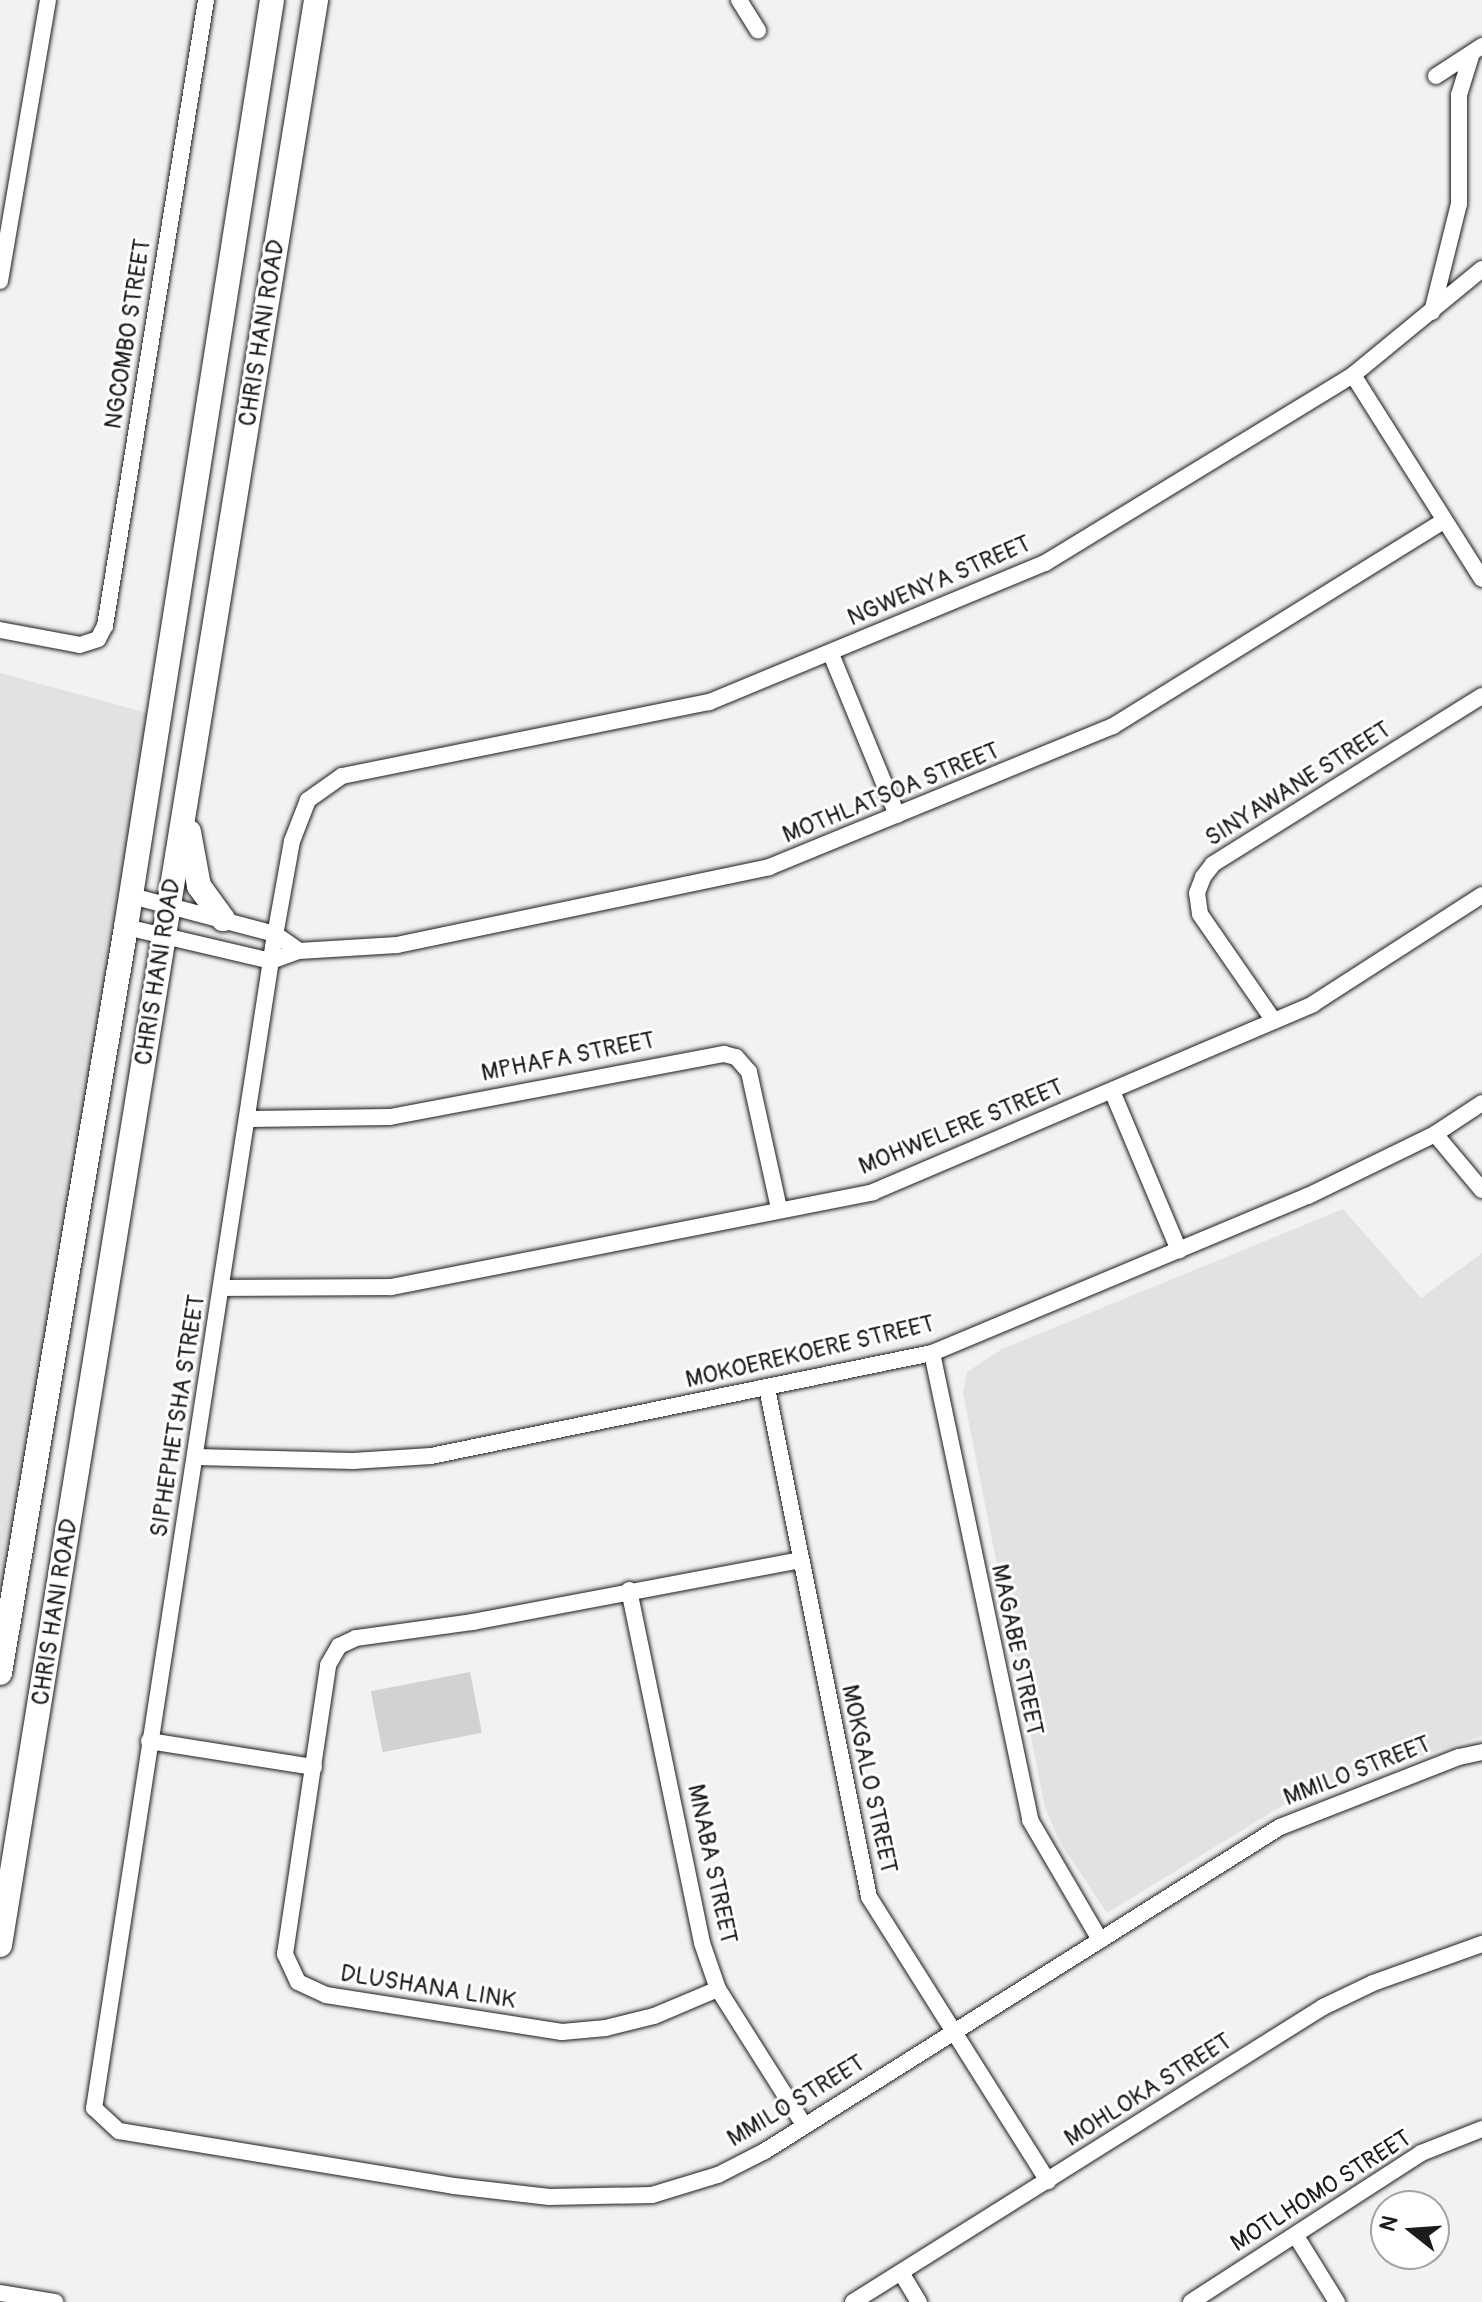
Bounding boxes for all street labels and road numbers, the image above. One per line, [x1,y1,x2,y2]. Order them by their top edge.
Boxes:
street label: NGCOMBO STREET [99,237,157,431]
street label: CHRIS HANI ROAD [233,238,291,428]
street label: NGWENYA STREET [843,529,1035,633]
street label: SINYAWANE STREET [1200,715,1396,853]
street label: MOTHLATSOA STREET [778,736,1004,850]
street label: CHRIS HANI ROAD [129,877,187,1067]
street label: MPHAFA STREET [479,1026,657,1088]
street label: MOHWELERE STREET [855,1073,1067,1181]
street label: SIPHEPHETSHA STREET [145,1293,211,1539]
street label: MOKOEREKOERE STREET [683,1309,937,1395]
street label: CHRIS HANI ROAD [26,1517,84,1707]
street label: MAGABE STREET [985,1562,1049,1738]
street label: MOKGALO STREET [835,1682,903,1876]
street label: MMILO STREET [1280,1730,1434,1812]
street label: MNABA STREET [681,1782,743,1946]
street label: DLUSHANA LINK [338,1959,518,2015]
street label: MOHLOKA STREET [1059,2027,1237,2153]
street label: MMILO STREET [722,2049,870,2153]
street label: MOTLHOMO STREET [1226,2124,1416,2258]

